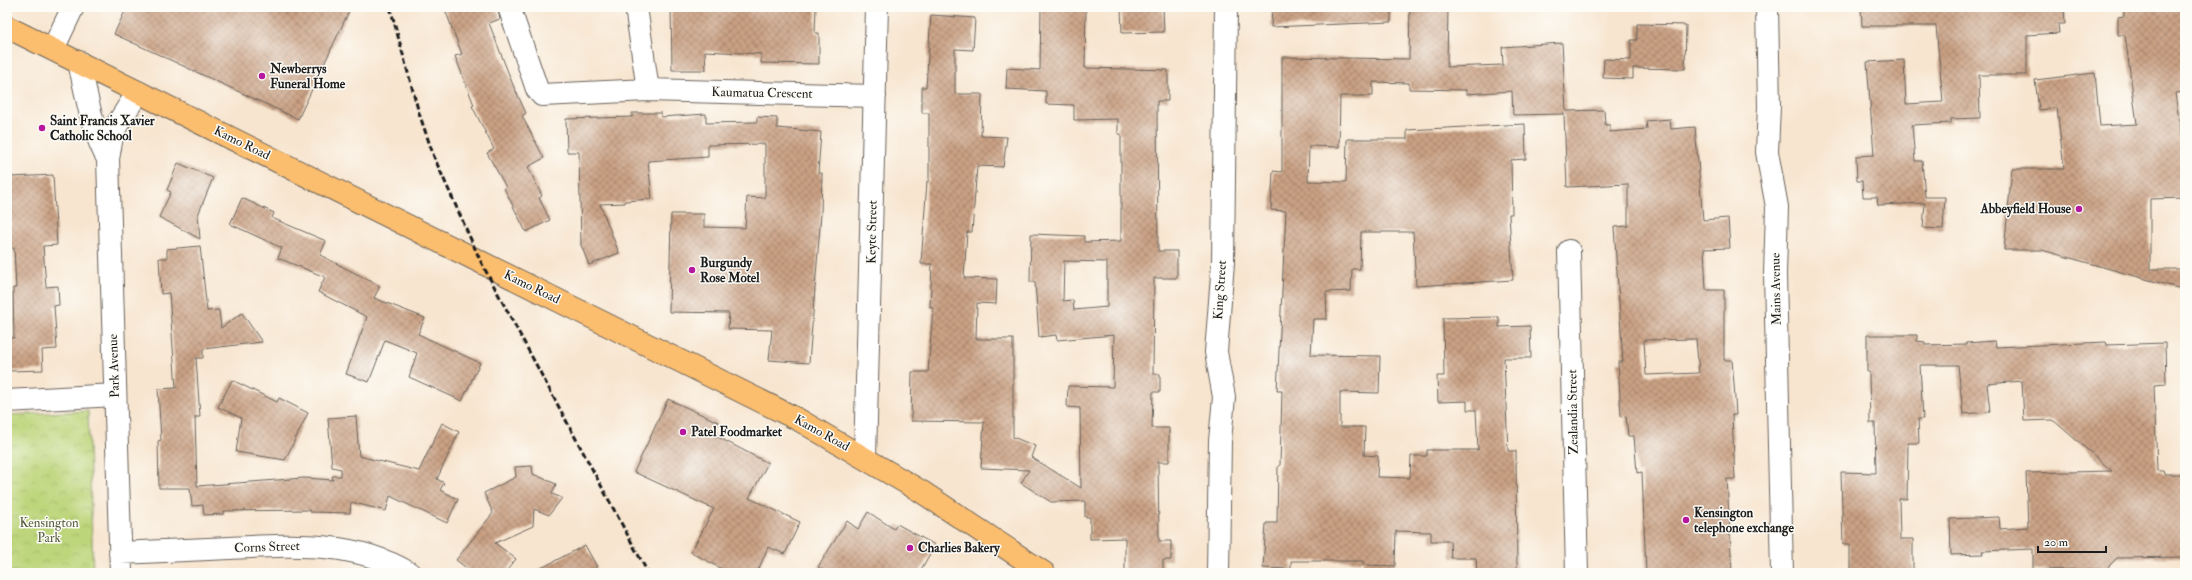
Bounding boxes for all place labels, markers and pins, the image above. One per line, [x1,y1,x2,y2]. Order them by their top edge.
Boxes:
place label: Newberrys Funeral Home [269,61,346,92]
marker: Newberrys Funeral Home [257,71,267,81]
place label: Saint Francis Xavier Catholic School [50,113,156,144]
marker: Saint Francis Xavier Catholic School [37,123,47,133]
place label: Abbeyfield House [1979,201,2072,218]
marker: Abbeyfield House [2074,204,2084,214]
place label: Burgundy Rose Motel [700,255,760,286]
marker: Burgundy Rose Motel [687,265,697,275]
place label: Patel Foodmarket [691,424,783,440]
marker: Patel Foodmarket [678,427,688,437]
place label: Kensington telephone exchange [1694,505,1794,537]
marker: Kensington telephone exchange [1681,515,1691,525]
place label: Charlies Bakery [918,540,1001,557]
marker: Charlies Bakery [905,543,915,553]

